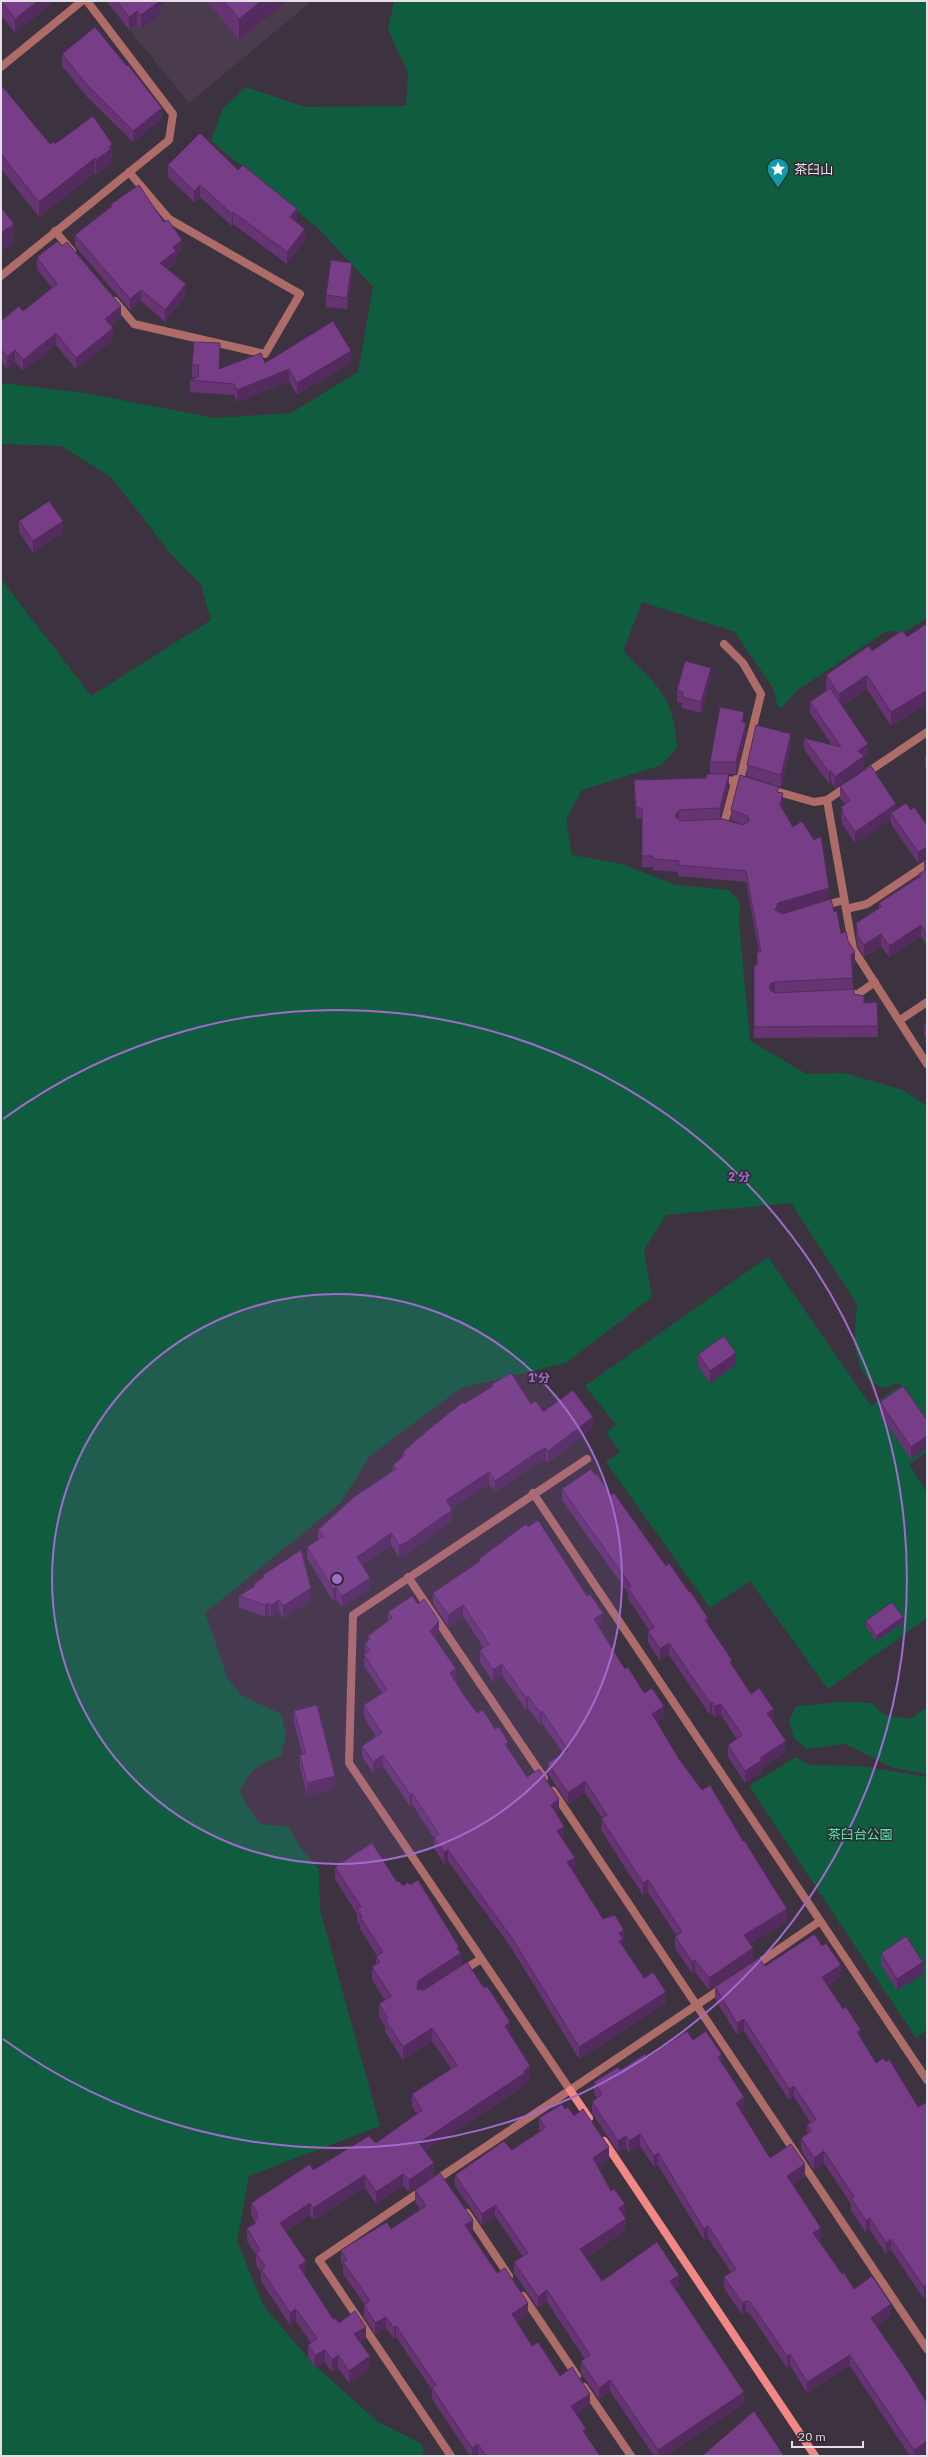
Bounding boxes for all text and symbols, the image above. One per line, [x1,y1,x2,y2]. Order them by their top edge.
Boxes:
place icon: 茶臼山 [765,156,791,189]
place label: 茶臼山 [794,161,833,178]
text: 2 分 [728,1169,750,1184]
text: 1 分 [528,1370,550,1385]
centre of rings [330,1572,344,1586]
park label: 茶臼台公園 [827,1826,893,1843]
scale bar [792,2423,863,2449]
text: 20 m [798,2429,826,2444]

